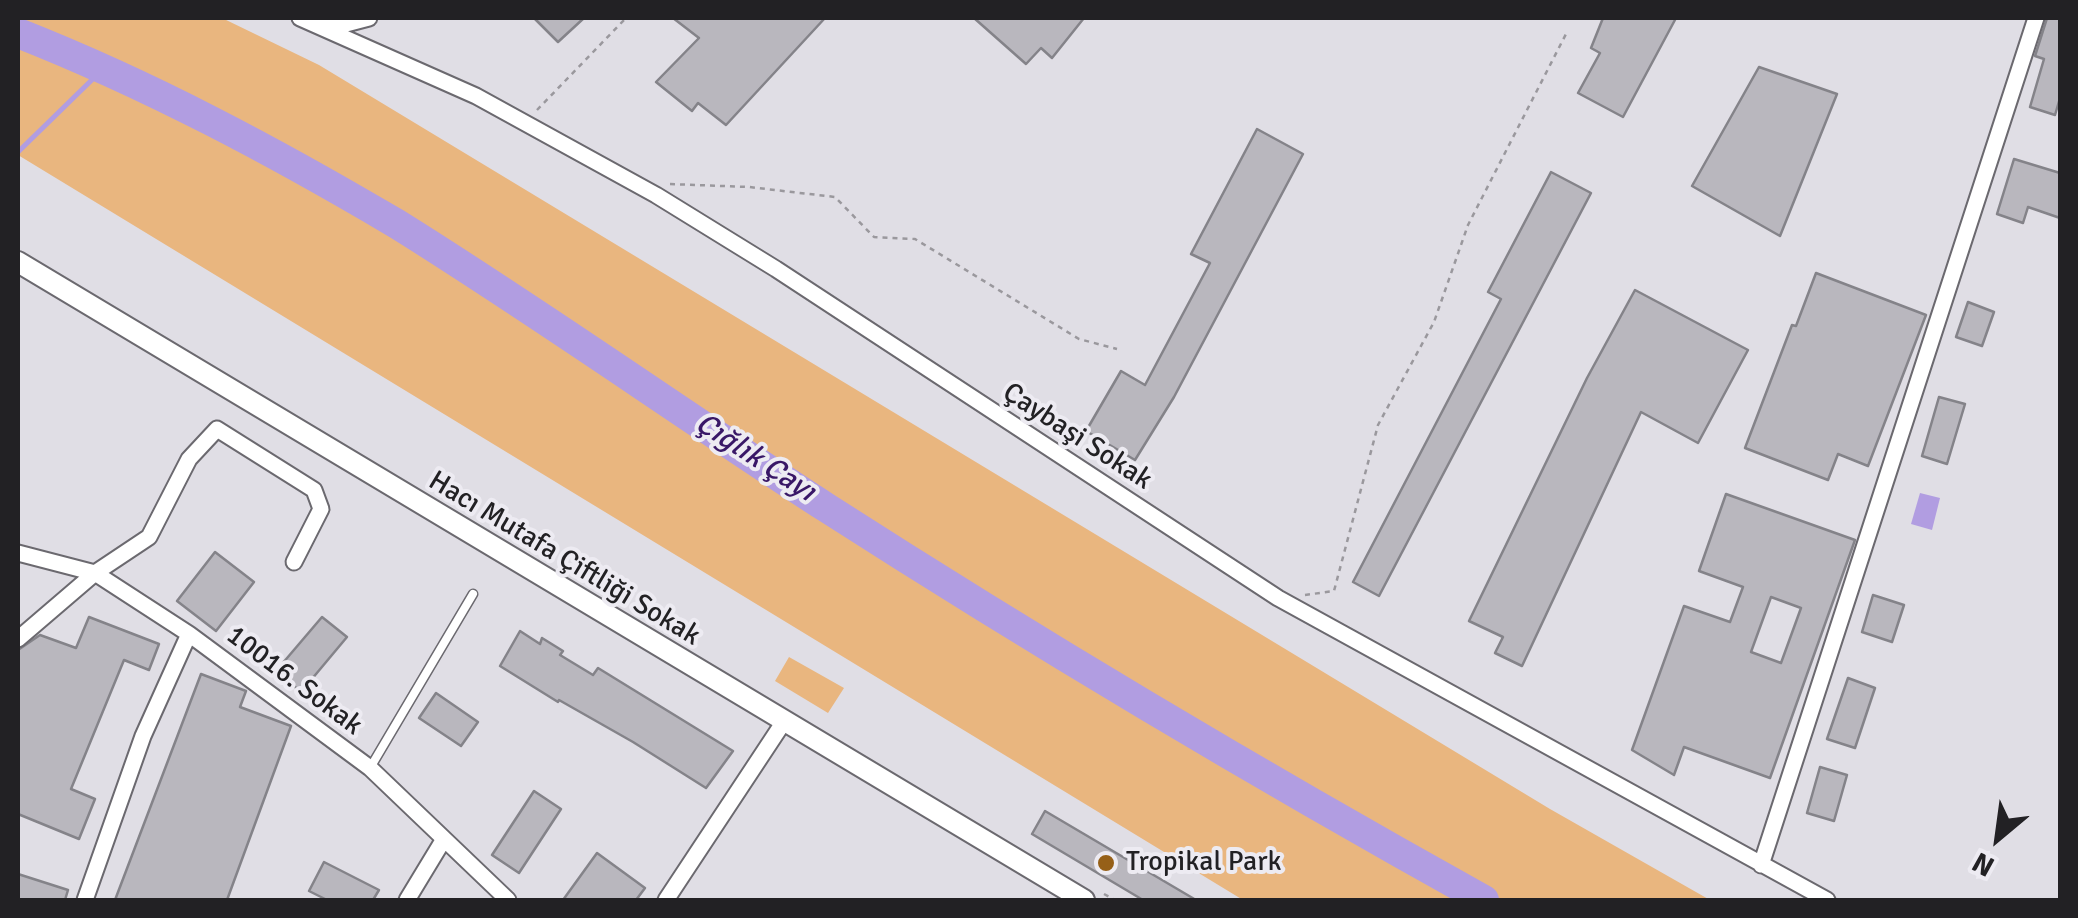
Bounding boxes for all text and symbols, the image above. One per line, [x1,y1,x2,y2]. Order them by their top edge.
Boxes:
street label: Çaybaşi Sokak [996,376,1158,498]
water label: Çığlık Çayı [688,406,822,510]
street label: Hacı Mutafa Çiftliği Sokak [422,464,706,654]
street label: 10016. Sokak [219,619,369,743]
north arrow [1948,788,2048,888]
text: N [1967,845,2000,884]
place label: Tropikal Park [1126,846,1282,880]
marker: Tropikal Park [1095,852,1117,874]

